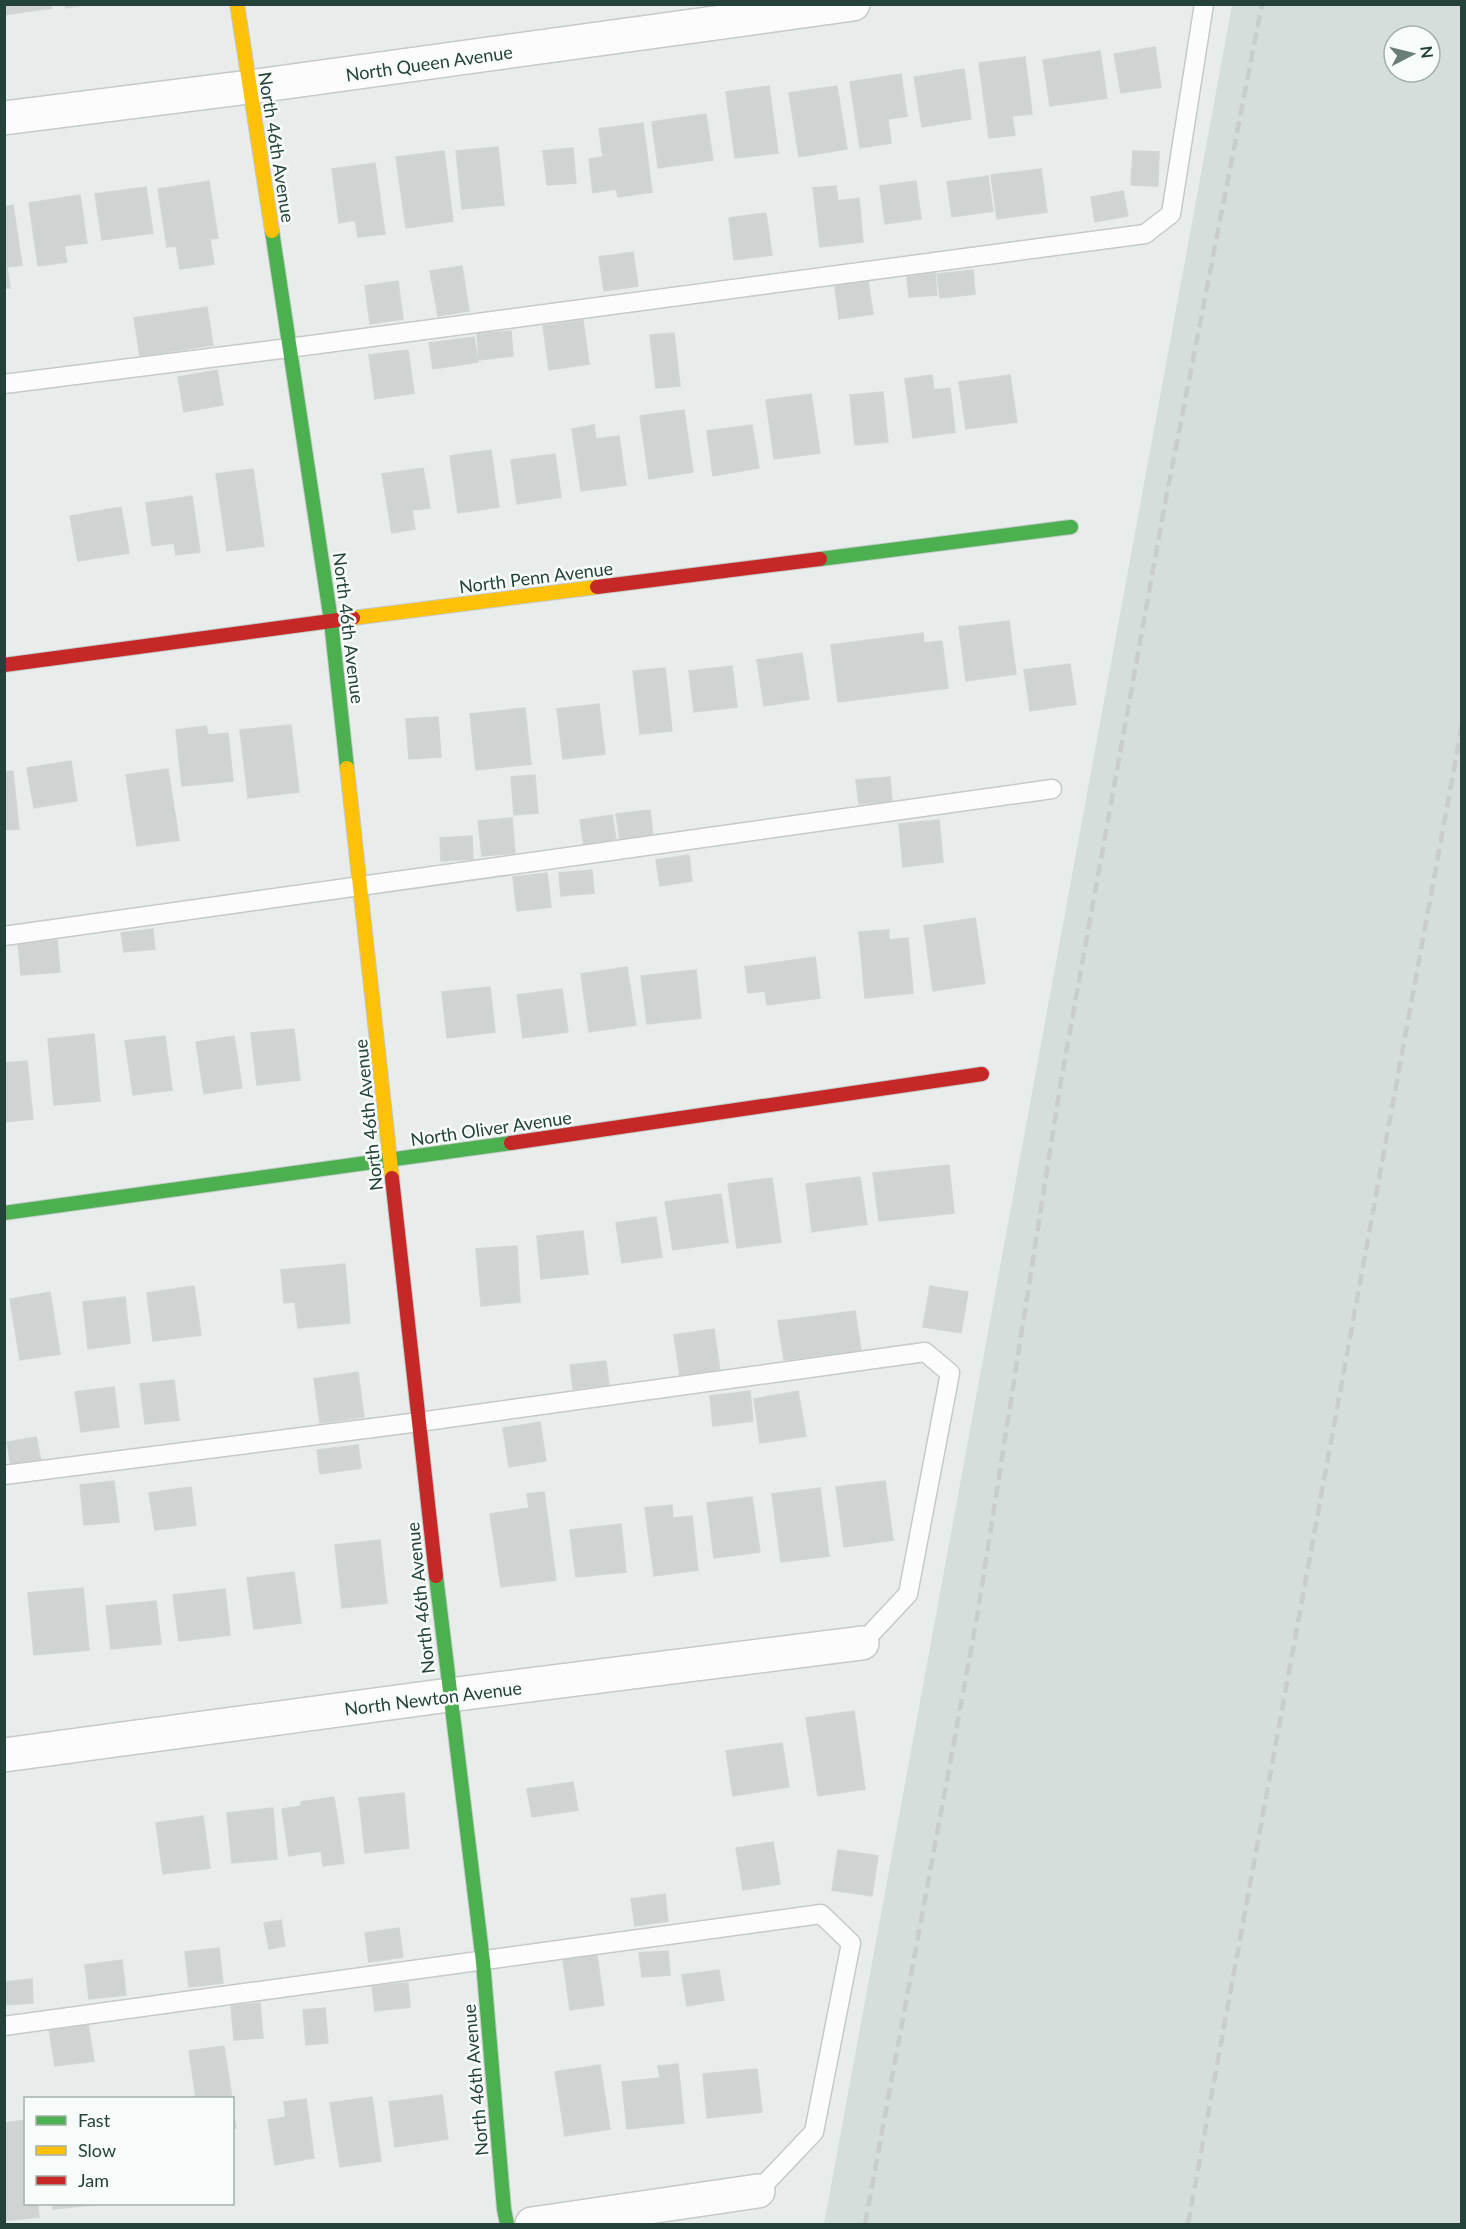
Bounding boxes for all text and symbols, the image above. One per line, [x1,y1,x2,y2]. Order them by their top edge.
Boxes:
north arrow [1382,24,1442,84]
street label: North Queen Avenue [344,40,514,86]
text: N [1417,45,1438,59]
street label: North 46th Avenue [254,70,300,224]
street label: North 46th Avenue [329,551,369,705]
street label: North Penn Avenue [458,557,614,597]
street label: North 46th Avenue [349,1038,387,1192]
street label: North Oliver Avenue [409,1106,573,1150]
street label: North 46th Avenue [401,1521,439,1675]
street label: North Newton Avenue [343,1676,523,1720]
street label: North 46th Avenue [457,2003,493,2157]
legend [24,2097,234,2205]
text: Fast [78,2109,111,2131]
text: Slow [78,2139,116,2161]
text: Jam [78,2169,109,2191]

